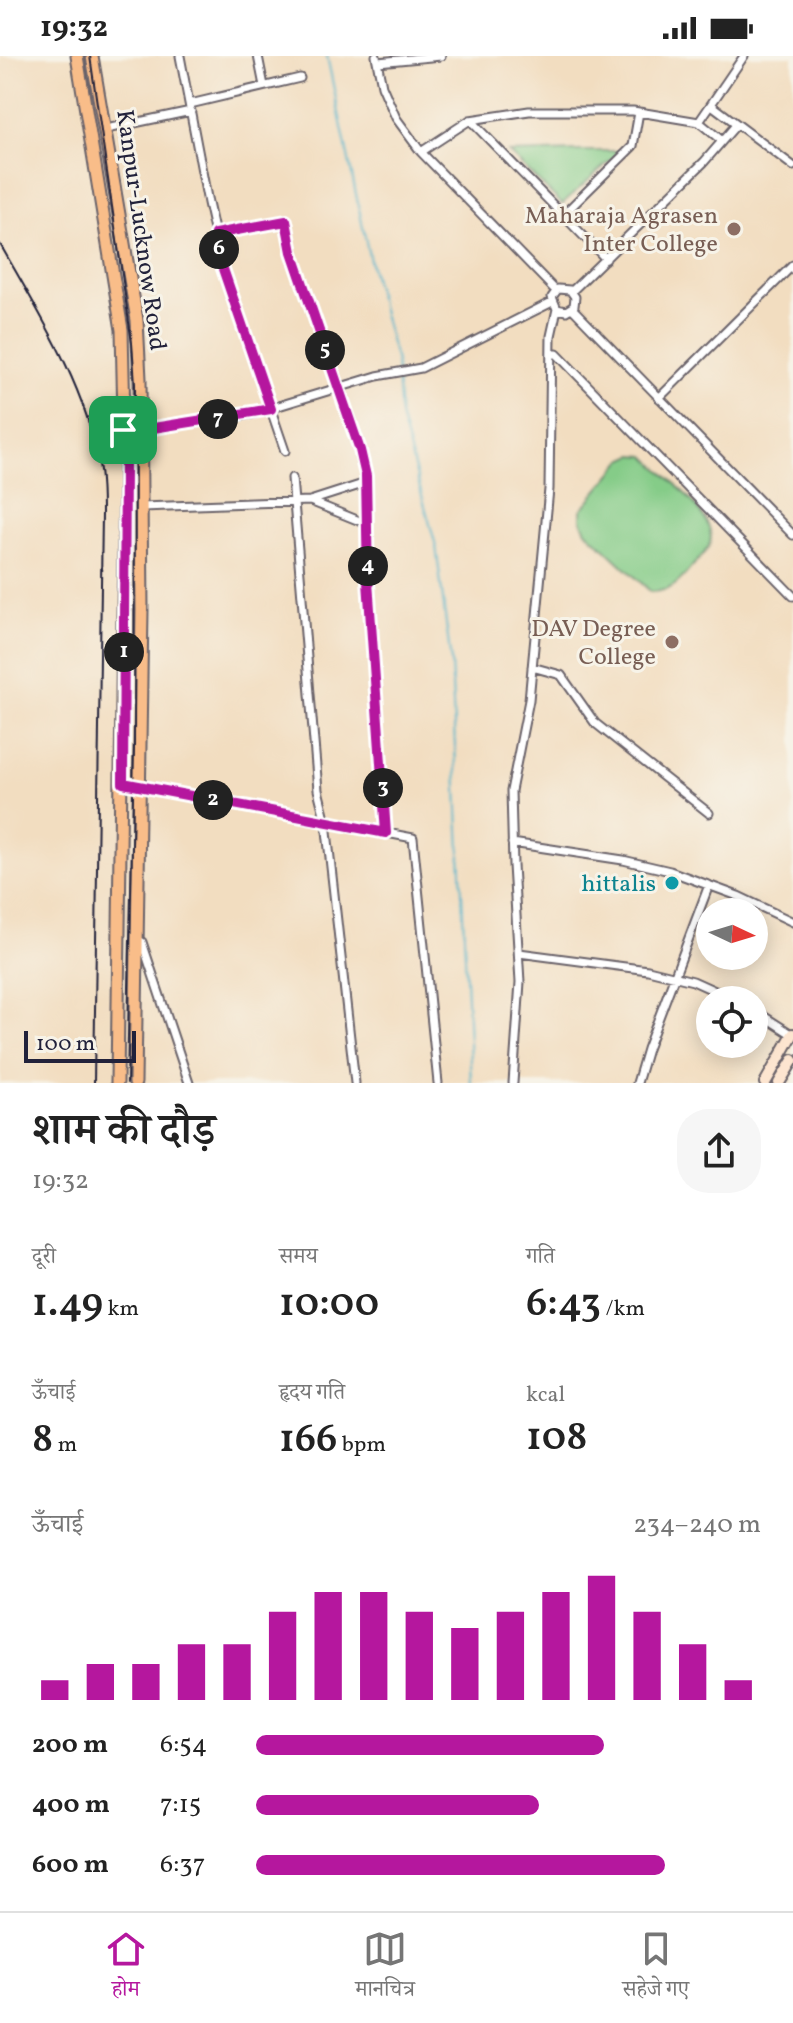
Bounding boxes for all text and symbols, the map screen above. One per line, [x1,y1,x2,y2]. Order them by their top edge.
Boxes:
text: 19:32 [40,7,108,49]
street label: Kanpur-Lucknow Road [106,108,174,353]
place label: Maharaja Agrasen Inter College [525,200,718,262]
marker: Maharaja Agrasen Inter College [725,220,743,238]
pin: 6 [199,229,239,269]
text: 6 [213,233,225,264]
pin: 5 [305,330,345,370]
text: 5 [320,334,330,365]
pin [89,396,157,464]
pin: 7 [198,399,238,439]
text: 7 [213,403,223,434]
icon: arrive [101,408,145,452]
pin: 4 [348,546,388,586]
text: 4 [361,550,375,581]
place label: DAV Degree College [531,613,656,675]
pin: 1 [104,632,144,672]
marker: DAV Degree College [663,633,681,651]
text: 1 [120,636,128,667]
pin: 3 [363,768,403,808]
text: 3 [377,772,389,803]
pin: 2 [193,780,233,820]
text: 2 [207,784,219,815]
place label: hittalis [581,868,656,902]
marker: hittalis [663,874,681,892]
north arrow [696,898,768,970]
map controls [696,898,768,1058]
button: locate [696,986,768,1058]
scale bar [24,1027,136,1063]
text: 100 m [36,1029,95,1060]
text: शाम की दौड़ [32,1102,215,1163]
button: share [677,1109,761,1193]
text: 19:32 [32,1163,89,1199]
text: दूरी [32,1242,56,1273]
text: समय [279,1242,318,1273]
text: गति [526,1242,555,1273]
text: 1.49 [32,1277,103,1333]
text: 10:00 [279,1277,379,1333]
text: 6:43 [526,1277,601,1333]
text: km [103,1294,139,1325]
text: /km [601,1294,645,1325]
text: ऊँचाई [32,1378,75,1409]
text: हृदय गति [279,1378,345,1409]
text: kcal [526,1380,565,1411]
text: 108 [526,1411,587,1467]
text: 8 [32,1413,53,1469]
text: 166 [279,1413,337,1469]
text: m [53,1430,77,1461]
text: bpm [337,1430,386,1461]
text: ऊँचाई [32,1507,83,1543]
text: 234–240 m [633,1507,761,1543]
text: 200 m [32,1727,108,1763]
text: 6:54 [160,1727,207,1763]
text: 400 m [32,1787,110,1823]
text: 7:15 [160,1787,201,1823]
text: 600 m [32,1847,109,1883]
text: 6:37 [160,1847,205,1883]
tab: होम [104,1927,148,2010]
tab: मानचित्र [355,1927,415,2010]
tab: सहेजे गए [622,1927,689,2010]

